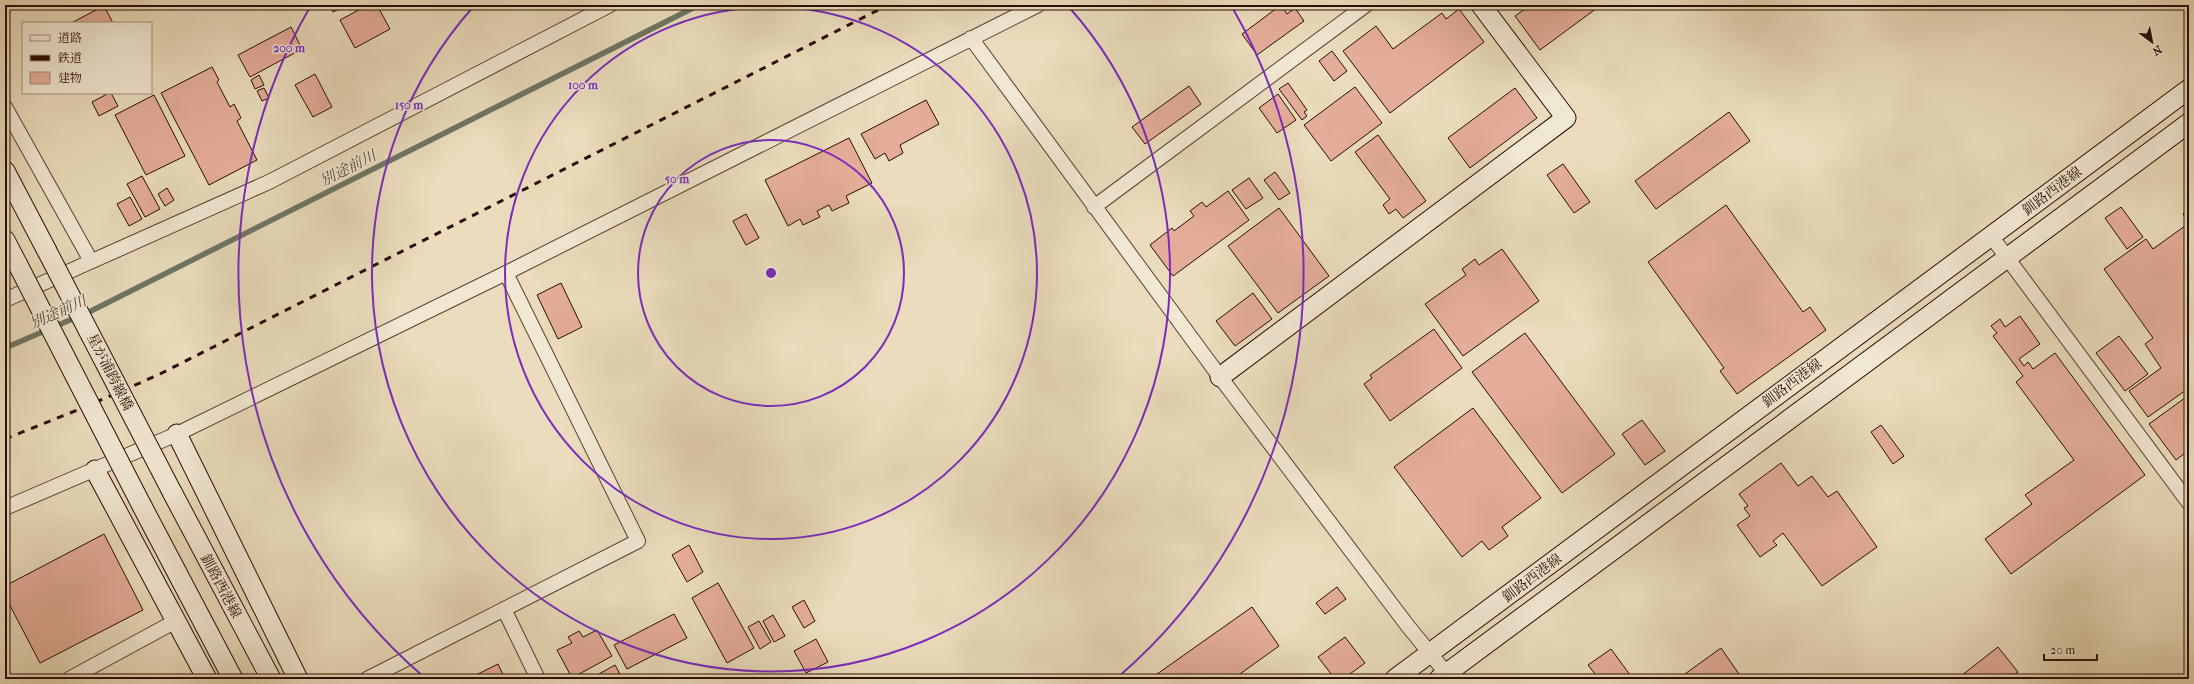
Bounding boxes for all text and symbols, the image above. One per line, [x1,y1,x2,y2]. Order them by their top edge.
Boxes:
legend [22,22,152,94]
north arrow [2132,22,2172,62]
text: 道路 [58,31,82,45]
text: 200 m [273,41,306,55]
text: N [2150,42,2164,58]
text: 鉄道 [57,51,82,65]
text: 建物 [58,71,82,85]
text: 100 m [568,78,599,92]
text: 150 m [395,98,424,112]
water label: 別途前川 [317,145,381,190]
street label: 釧路西港線 [2019,163,2085,219]
text: 50 m [665,172,690,186]
centre of rings [764,266,778,280]
water label: 別途前川 [27,291,91,332]
street label: 星が浦跨線橋 [83,331,137,413]
street label: 釧路西港線 [1759,355,1825,411]
street label: 釧路西港線 [1499,550,1565,606]
street label: 釧路西港線 [197,551,245,621]
scale bar [2044,636,2097,662]
text: 20 m [2050,643,2075,657]

